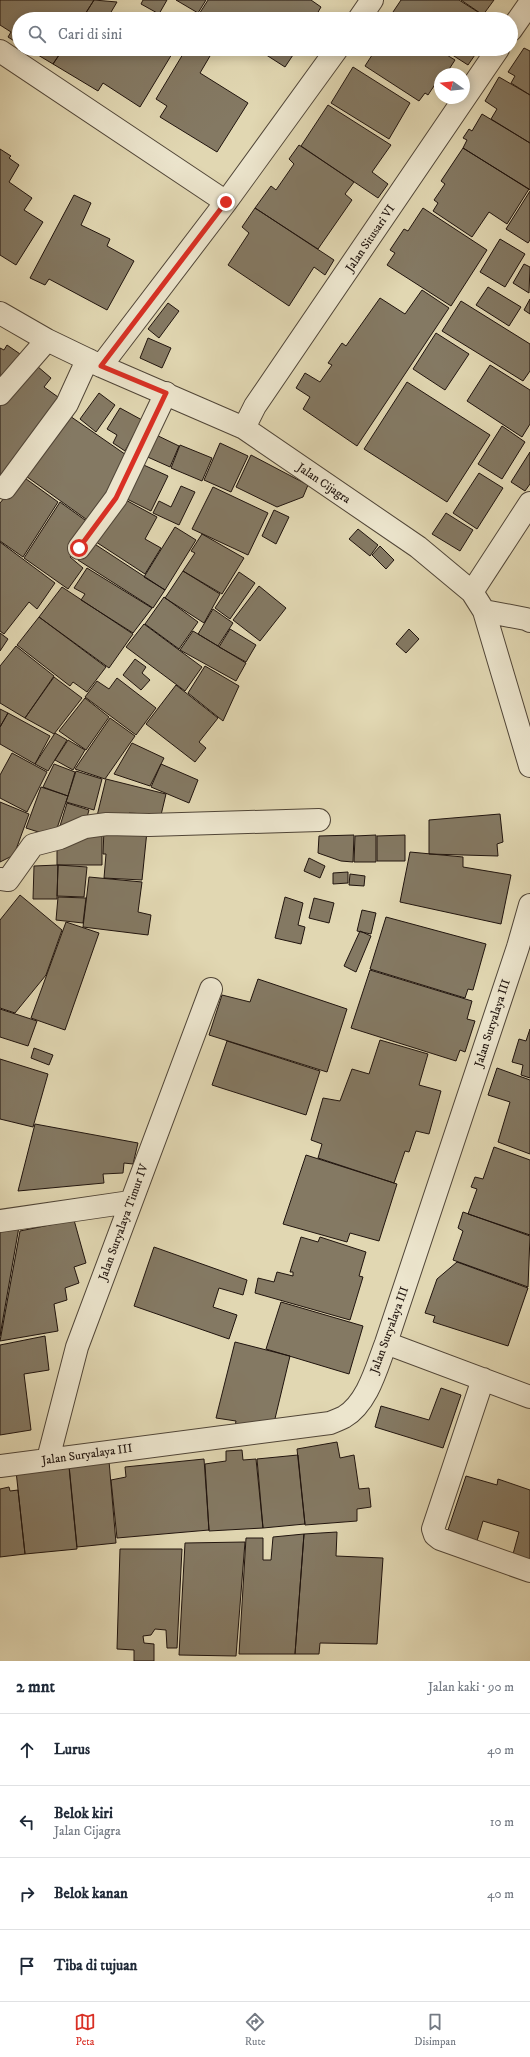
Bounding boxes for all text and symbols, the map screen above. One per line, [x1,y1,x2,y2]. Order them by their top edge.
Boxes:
search box [12,12,518,56]
icon: search [26,23,48,45]
text: Cari di sini [58,25,122,44]
north arrow [434,68,470,104]
route end [217,193,235,211]
street label: Jalan Situsari VI [342,202,398,276]
street label: Jalan Cijagra [293,459,354,507]
route start [70,539,88,557]
street label: Jalan Suryalaya III [471,977,514,1070]
street label: Jalan Suryalaya Timur IV [95,1161,152,1283]
street label: Jalan Suryalaya III [366,1285,412,1377]
street label: Jalan Suryalaya III [40,1441,133,1468]
text: 2 mnt [16,1676,55,1698]
text: Jalan kaki · 90 m [428,1679,514,1695]
icon: ahead [16,1739,38,1761]
text: Lurus [54,1740,90,1759]
text: 40 m [487,1742,514,1758]
text: Belok kiri [54,1804,113,1823]
icon: left [16,1811,38,1833]
text: 10 m [490,1814,514,1830]
text: Jalan Cijagra [54,1823,121,1839]
icon: right [16,1883,38,1905]
text: Belok kanan [54,1884,128,1903]
text: 40 m [487,1886,514,1902]
icon: arrive [16,1955,38,1977]
text: Tiba di tujuan [54,1956,137,1975]
tab: Peta [74,2011,96,2049]
tab: Rute [244,2011,266,2049]
tab: Disimpan [414,2011,456,2049]

